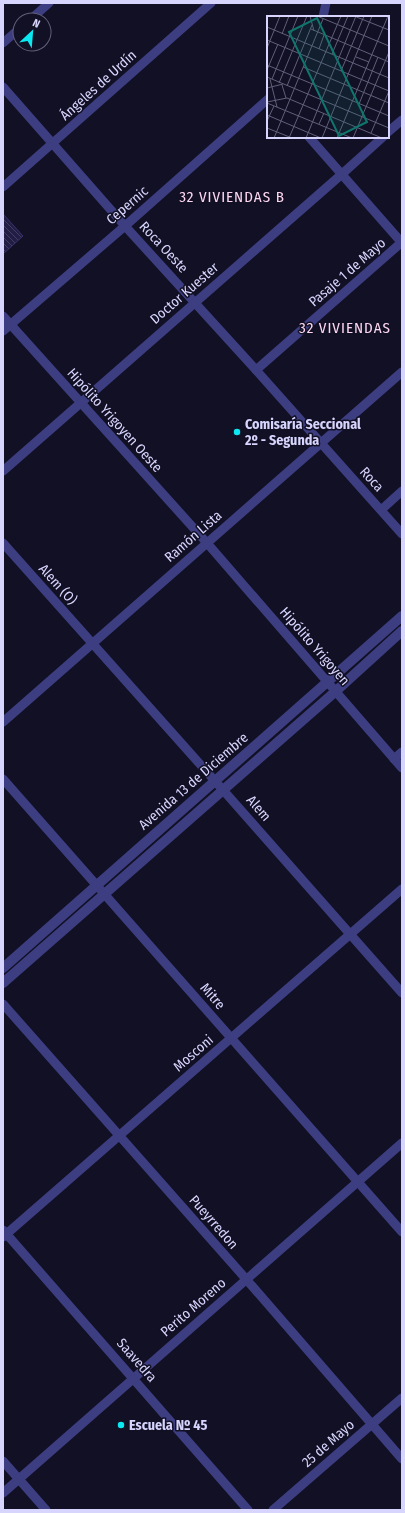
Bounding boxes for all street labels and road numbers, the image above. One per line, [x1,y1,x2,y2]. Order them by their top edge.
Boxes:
street label: Ángeles de Urdín [56,46,140,124]
street label: Cepernic [103,183,152,228]
street label: Roca Oeste [136,218,192,277]
street label: Pasaje 1 de Mayo [305,234,389,310]
street label: Doctor Kuester [147,259,222,328]
street label: Hipólito Yrigoyen Oeste [63,365,166,476]
street label: Roca [356,463,387,495]
street label: Ramón Lista [161,507,225,566]
street label: Alem (O) [35,560,80,608]
street label: Hipólito Yrigoyen [276,604,353,689]
street label: Avenida 13 de Diciembre [135,729,252,834]
street label: Alem [243,792,274,825]
street label: Mitre [197,980,229,1013]
street label: Mosconi [170,1031,217,1075]
street label: Pueyrredon [186,1192,242,1253]
street label: Perito Moreno [157,1274,229,1340]
street label: Saavedra [113,1335,160,1386]
street label: 25 de Mayo [299,1416,358,1471]

